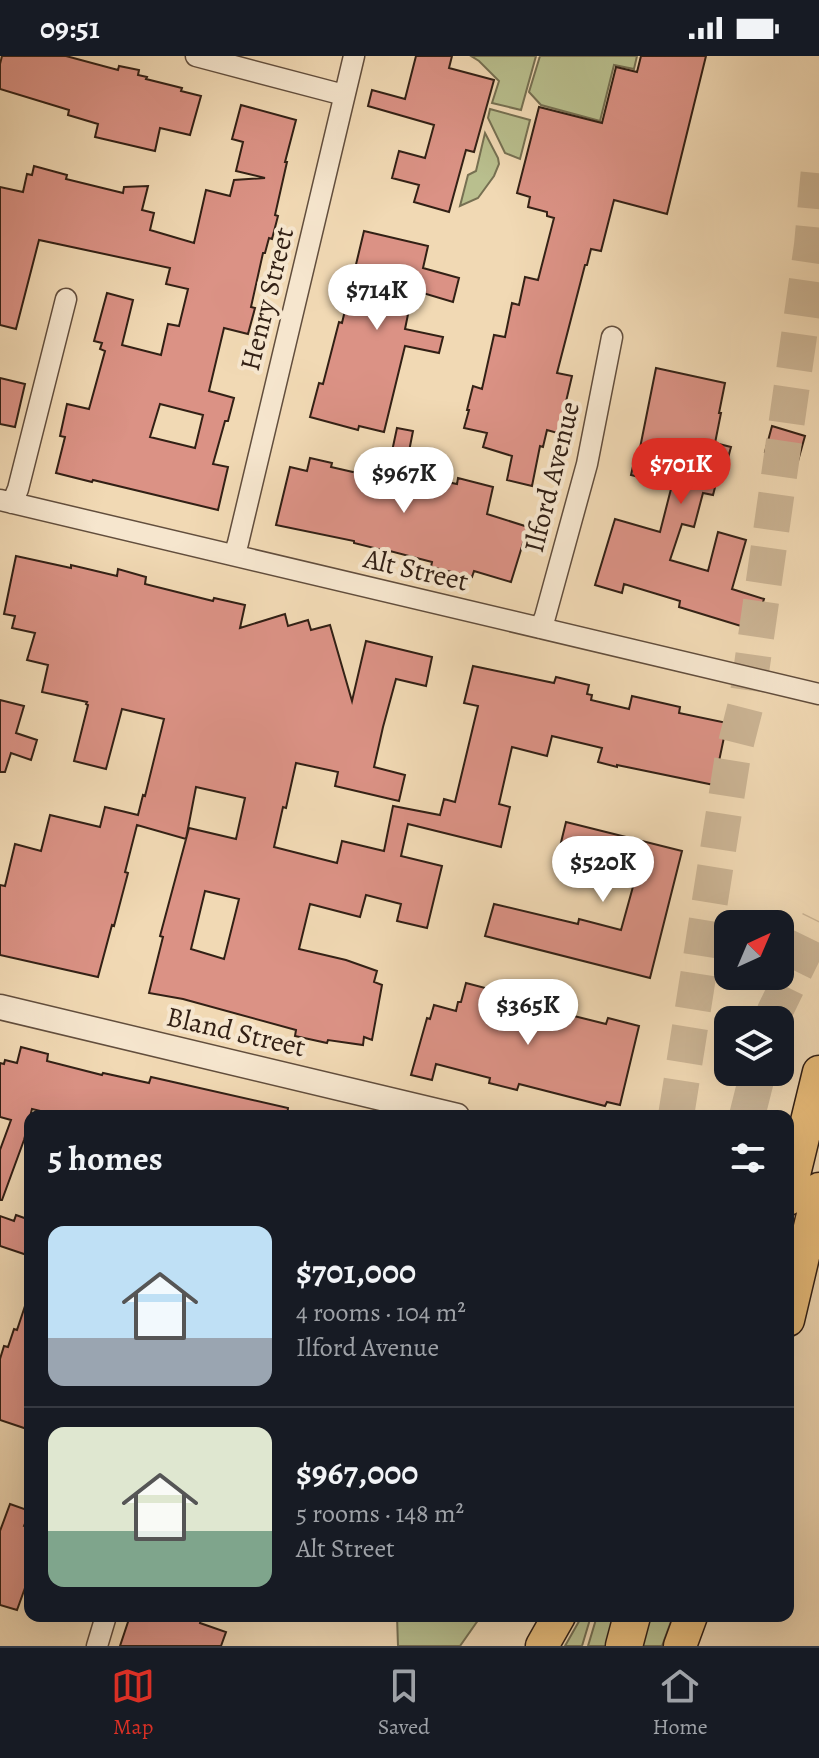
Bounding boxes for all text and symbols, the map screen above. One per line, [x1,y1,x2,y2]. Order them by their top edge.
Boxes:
text: 09:51 [40,8,100,48]
street label: Henry Street [231,223,303,375]
pin: $714K [321,264,433,332]
text: $714K [346,272,408,307]
street label: Ilford Avenue [515,398,589,556]
pin: $701K [625,438,737,506]
text: $701K [650,446,712,481]
pin: $967K [348,447,460,515]
text: $967K [372,455,436,490]
street label: Alt Street [359,539,472,600]
pin: $520K [547,836,659,904]
text: $520K [570,844,636,879]
north arrow [714,910,794,990]
map controls [714,910,794,1086]
pin: $365K [472,979,584,1047]
text: $365K [496,987,560,1022]
street label: Bland Street [163,998,309,1066]
button: layers [714,1006,794,1086]
text: 5 homes [48,1135,163,1182]
icon: filters [726,1136,770,1180]
text: $701,000 [296,1248,416,1295]
icon: home [112,1258,208,1354]
text: 4 rooms · 104 m² [296,1295,466,1330]
text: Ilford Avenue [296,1330,439,1365]
text: $967,000 [296,1449,418,1496]
icon: home [112,1459,208,1555]
text: 5 rooms · 148 m² [296,1496,464,1531]
text: Alt Street [296,1531,395,1566]
tab: Map [111,1664,155,1742]
tab: Saved [378,1664,430,1742]
tab: Home [652,1664,708,1742]

